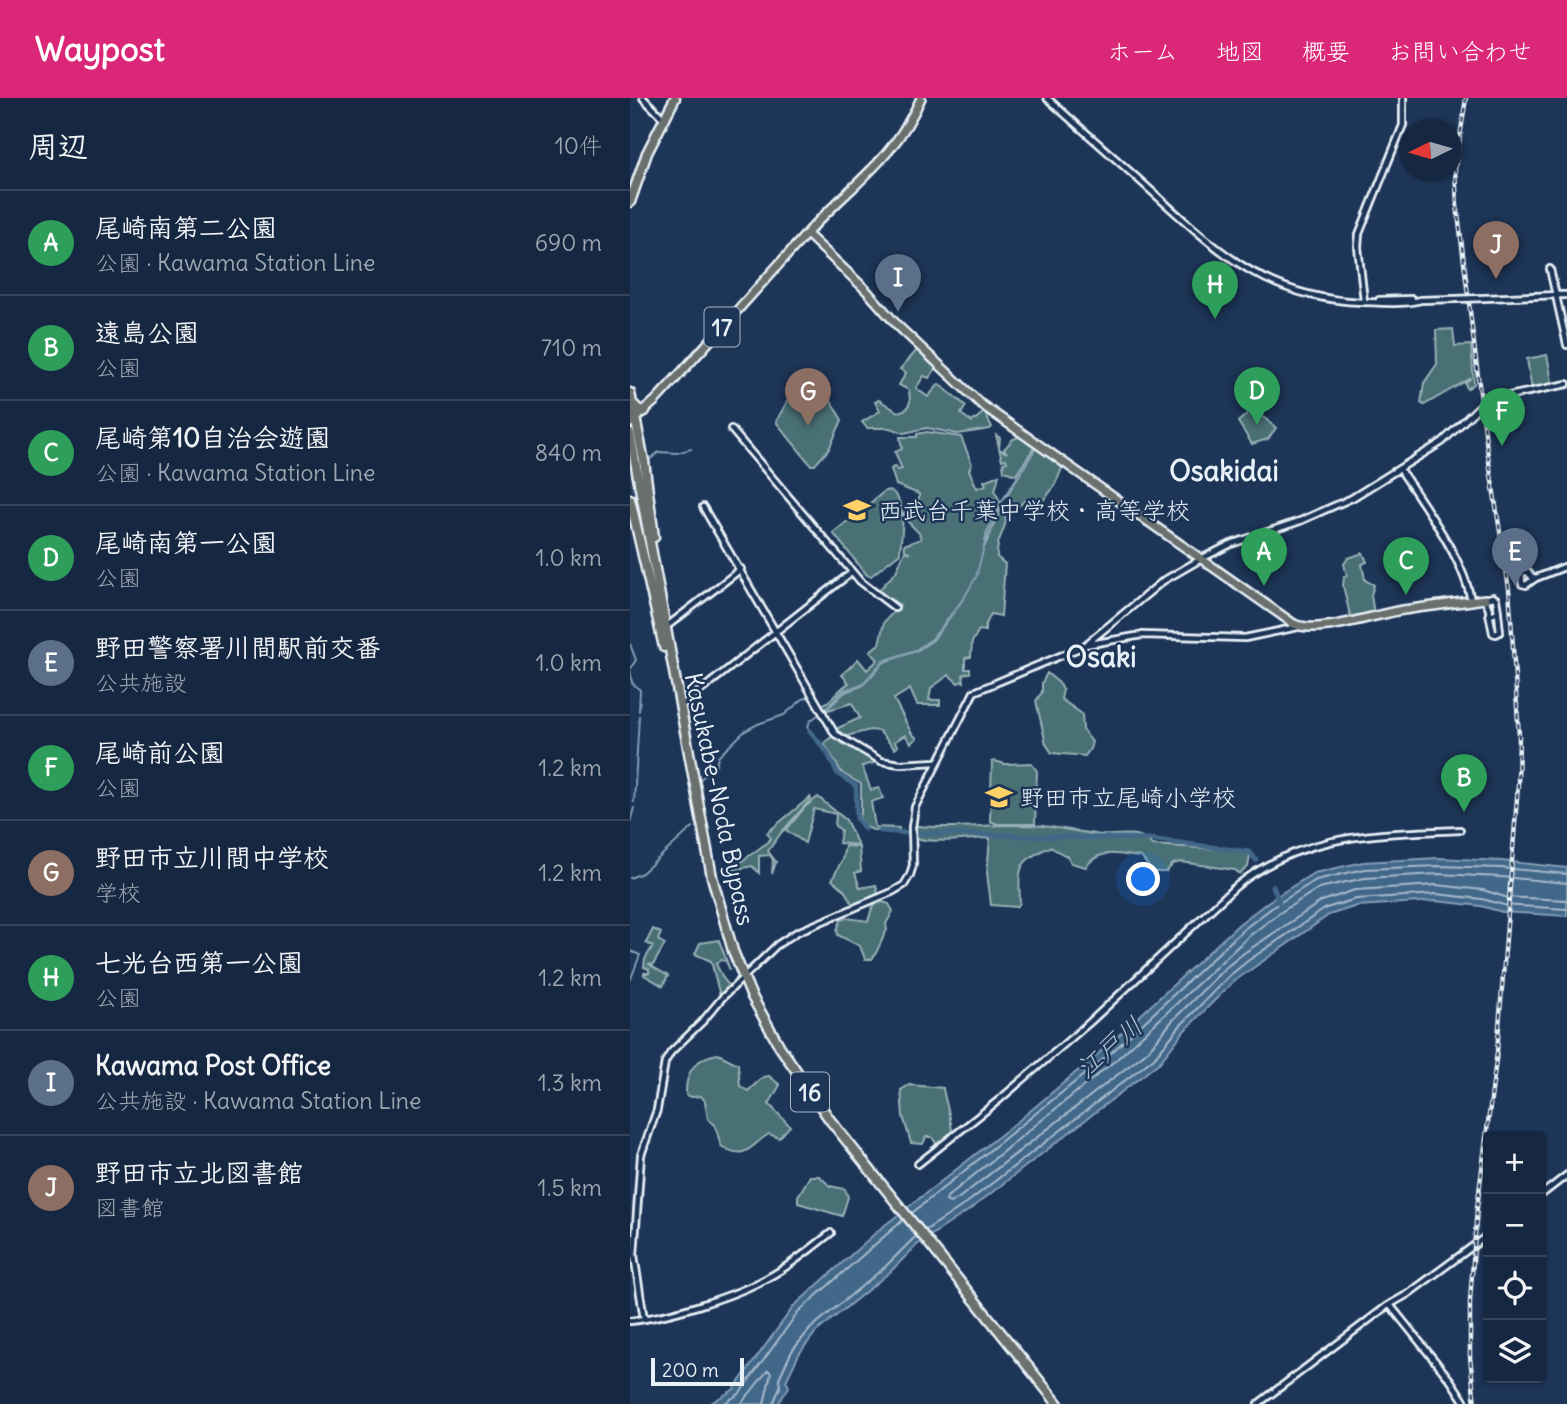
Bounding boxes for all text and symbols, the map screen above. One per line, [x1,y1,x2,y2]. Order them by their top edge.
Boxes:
text: Waypost [35,28,165,70]
text: ホーム [1107,36,1178,66]
text: 地図 [1216,36,1264,66]
text: 概要 [1302,36,1350,66]
text: お問い合わせ [1388,36,1532,66]
north arrow [1399,119,1462,182]
text: 周辺 [28,127,88,165]
text: 10件 [555,131,602,160]
text: 尾崎南第二公園 [95,211,277,244]
pin: J [1473,221,1519,279]
text: A [44,228,58,257]
text: 690 m [535,228,602,257]
text: 公園 · Kawama Station Line [95,248,376,277]
pin: I [875,254,921,312]
pin: H [1192,261,1238,319]
road number: 17 [704,308,740,346]
text: 遠島公園 [95,316,199,349]
text: B [43,333,59,362]
text: 710 m [541,333,602,362]
text: 公園 [95,353,141,382]
pin: D [1234,367,1280,425]
pin: G [785,368,831,426]
pin: F [1479,388,1525,446]
text: 尾崎第10自治会遊園 [95,421,330,454]
text: C [43,438,59,467]
text: 840 m [535,438,602,467]
district label: Osakidai [1169,453,1279,489]
text: 公園 · Kawama Station Line [95,458,376,487]
school or university icon: 西武台千葉中学校・高等学校 [842,495,872,525]
place label: 西武台千葉中学校・高等学校 [878,495,1190,525]
text: 尾崎南第一公園 [95,526,277,559]
pin: A [1241,528,1287,586]
pin: E [1492,528,1538,586]
pin: C [1383,537,1429,595]
text: D [43,543,59,572]
text: 1.0 km [536,543,602,572]
text: 公園 [95,563,141,592]
text: 野田警察署川間駅前交番 [95,631,381,664]
district label: Osaki [1066,639,1136,675]
text: E [44,648,58,677]
text: 1.0 km [536,648,602,677]
text: 公共施設 [95,668,187,697]
street label: Kasukabe-Noda Bypass [679,670,761,928]
text: 尾崎前公園 [95,736,225,769]
text: F [44,753,58,782]
text: 1.2 km [538,753,602,782]
pin: B [1441,754,1487,812]
text: 公園 [95,773,141,802]
school or university icon: 野田市立尾崎小学校 [984,782,1014,812]
place label: 野田市立尾崎小学校 [1020,782,1236,812]
text: 野田市立川間中学校 [95,841,329,874]
text: G [43,858,59,887]
text: 1.2 km [538,858,602,887]
your location [1126,862,1160,896]
text: 学校 [95,878,141,907]
text: 七光台西第一公園 [95,946,303,979]
text: H [43,963,59,992]
text: 1.2 km [538,963,602,992]
text: 公園 [95,983,141,1012]
water label: 江戸川 [1069,1009,1149,1085]
text: Kawama Post Office [95,1049,331,1082]
text: I [46,1068,56,1097]
text: 1.3 km [538,1068,602,1097]
road number: 16 [791,1072,829,1112]
text: 公共施設 · Kawama Station Line [95,1086,422,1115]
map controls [1483,1131,1546,1383]
button: + [1483,1131,1546,1194]
text: 野田市立北図書館 [95,1156,303,1189]
text: J [45,1173,57,1202]
text: 1.5 km [538,1173,602,1202]
text: 図書館 [95,1193,164,1222]
button: − [1483,1194,1546,1257]
button: locate [1483,1257,1546,1320]
button: layers [1483,1320,1546,1383]
scale bar [651,1355,744,1387]
text: 200 m [662,1358,719,1382]

